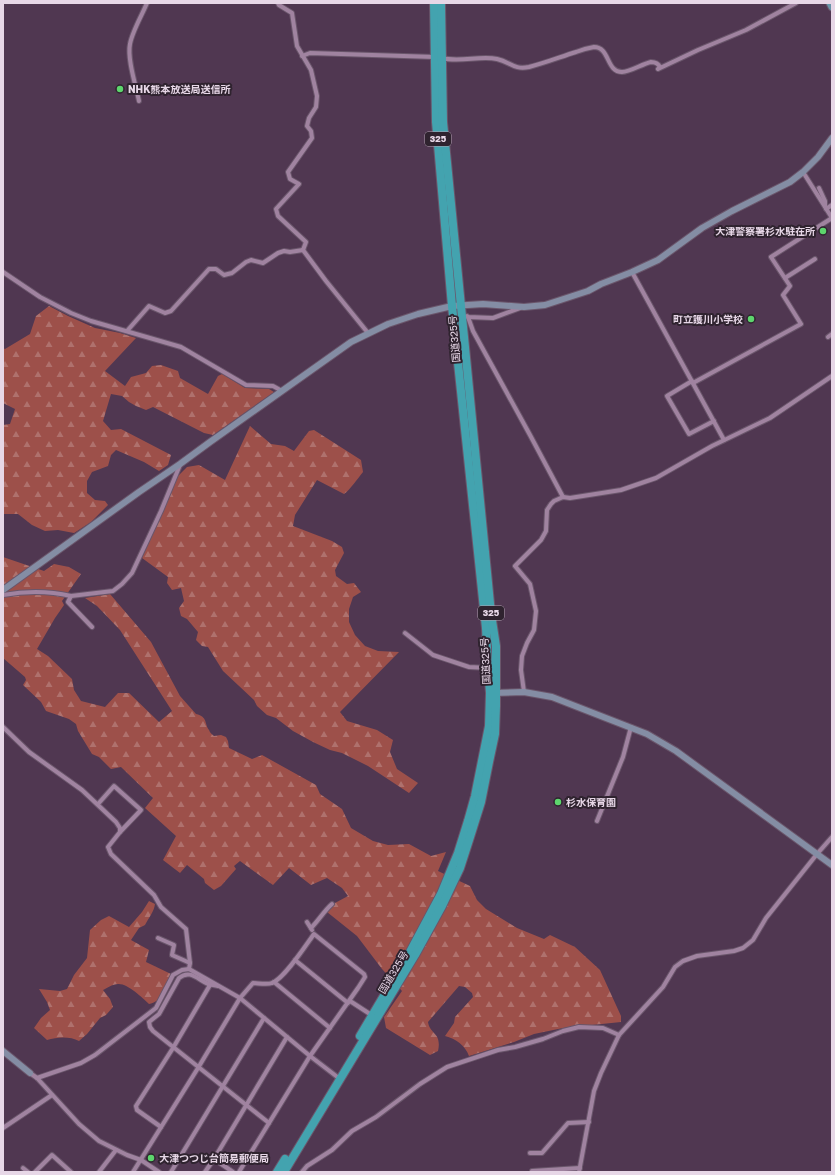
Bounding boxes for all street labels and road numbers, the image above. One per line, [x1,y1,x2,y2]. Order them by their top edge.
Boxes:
road number: 325 [425,132,451,146]
street label: 国道325号 [446,315,462,363]
road number: 325 [478,606,504,620]
street label: 国道325号 [478,637,492,685]
street label: 国道325号 [376,949,410,995]

